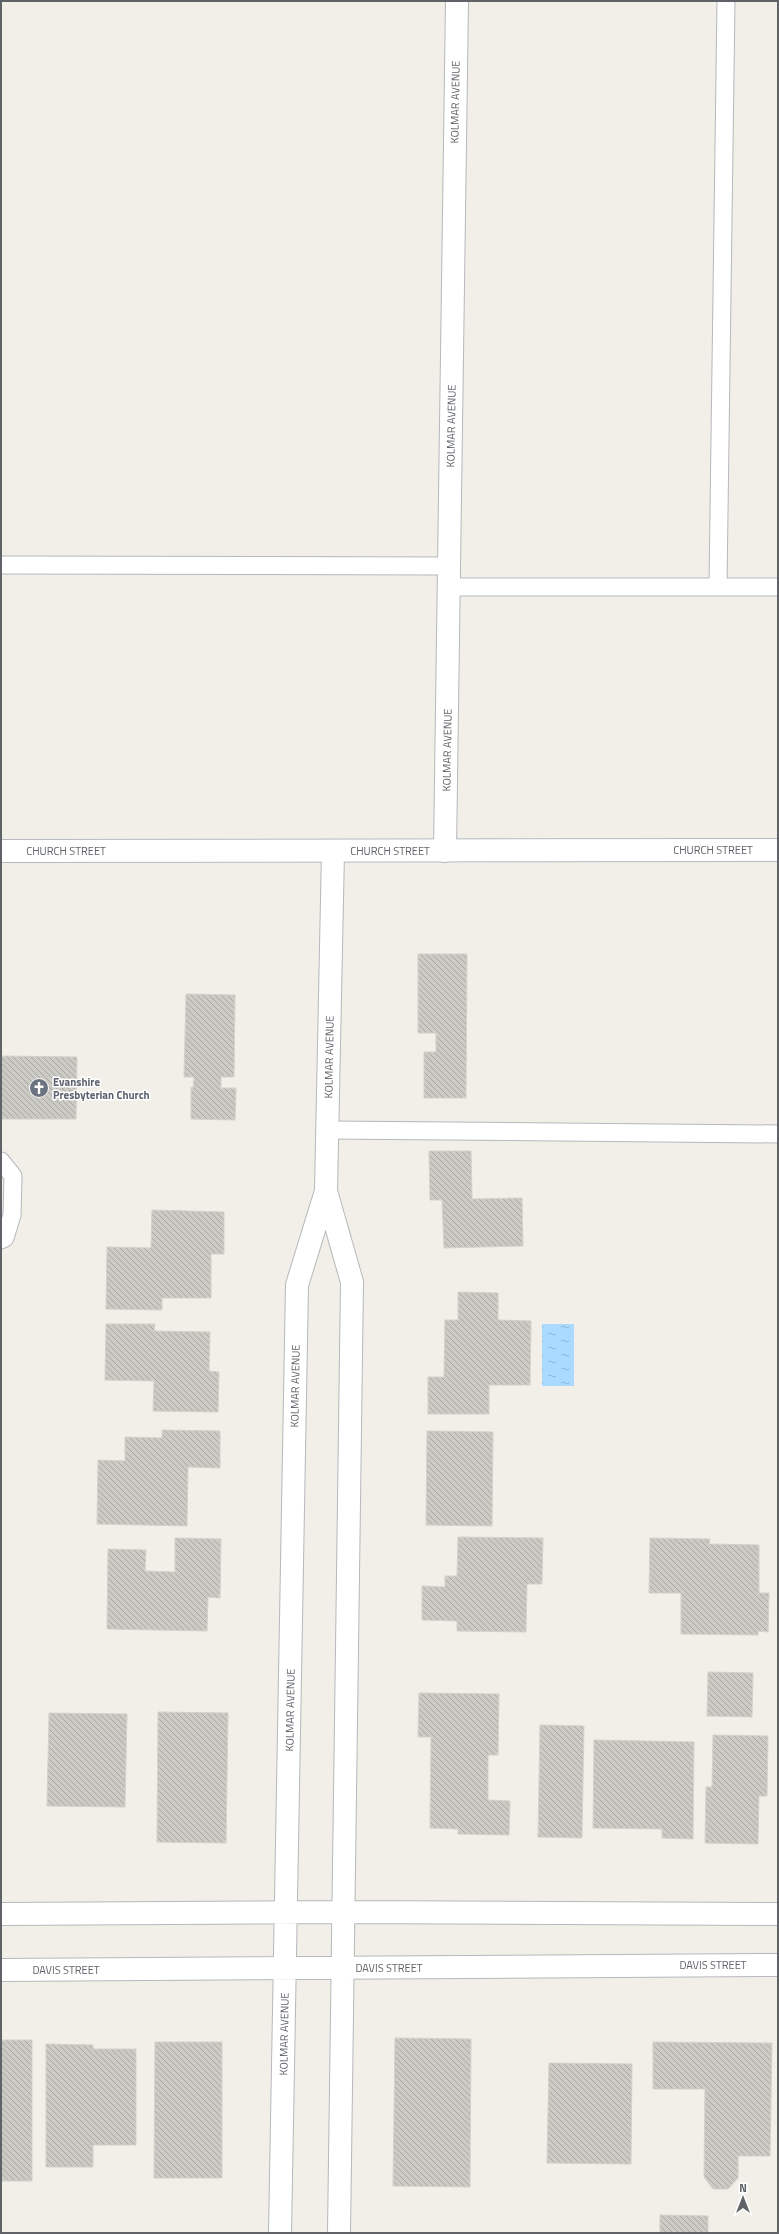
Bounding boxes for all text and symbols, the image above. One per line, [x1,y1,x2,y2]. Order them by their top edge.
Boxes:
street label: KOLMAR AVENUE [446,60,464,144]
street label: KOLMAR AVENUE [442,384,460,468]
street label: KOLMAR AVENUE [438,708,456,792]
street label: CHURCH STREET [673,842,753,858]
street label: CHURCH STREET [26,843,106,859]
street label: CHURCH STREET [350,843,430,859]
street label: KOLMAR AVENUE [320,1015,338,1099]
place label: Evanshire Presbyterian Church [53,1074,150,1103]
church icon: Evanshire Presbyterian Church [28,1077,50,1099]
street label: KOLMAR AVENUE [286,1344,304,1428]
street label: KOLMAR AVENUE [281,1668,299,1752]
street label: DAVIS STREET [679,1957,747,1973]
street label: DAVIS STREET [355,1960,423,1976]
street label: DAVIS STREET [32,1962,100,1978]
street label: KOLMAR AVENUE [275,1992,293,2076]
north arrow [723,2178,763,2218]
text: N [739,2180,747,2196]

